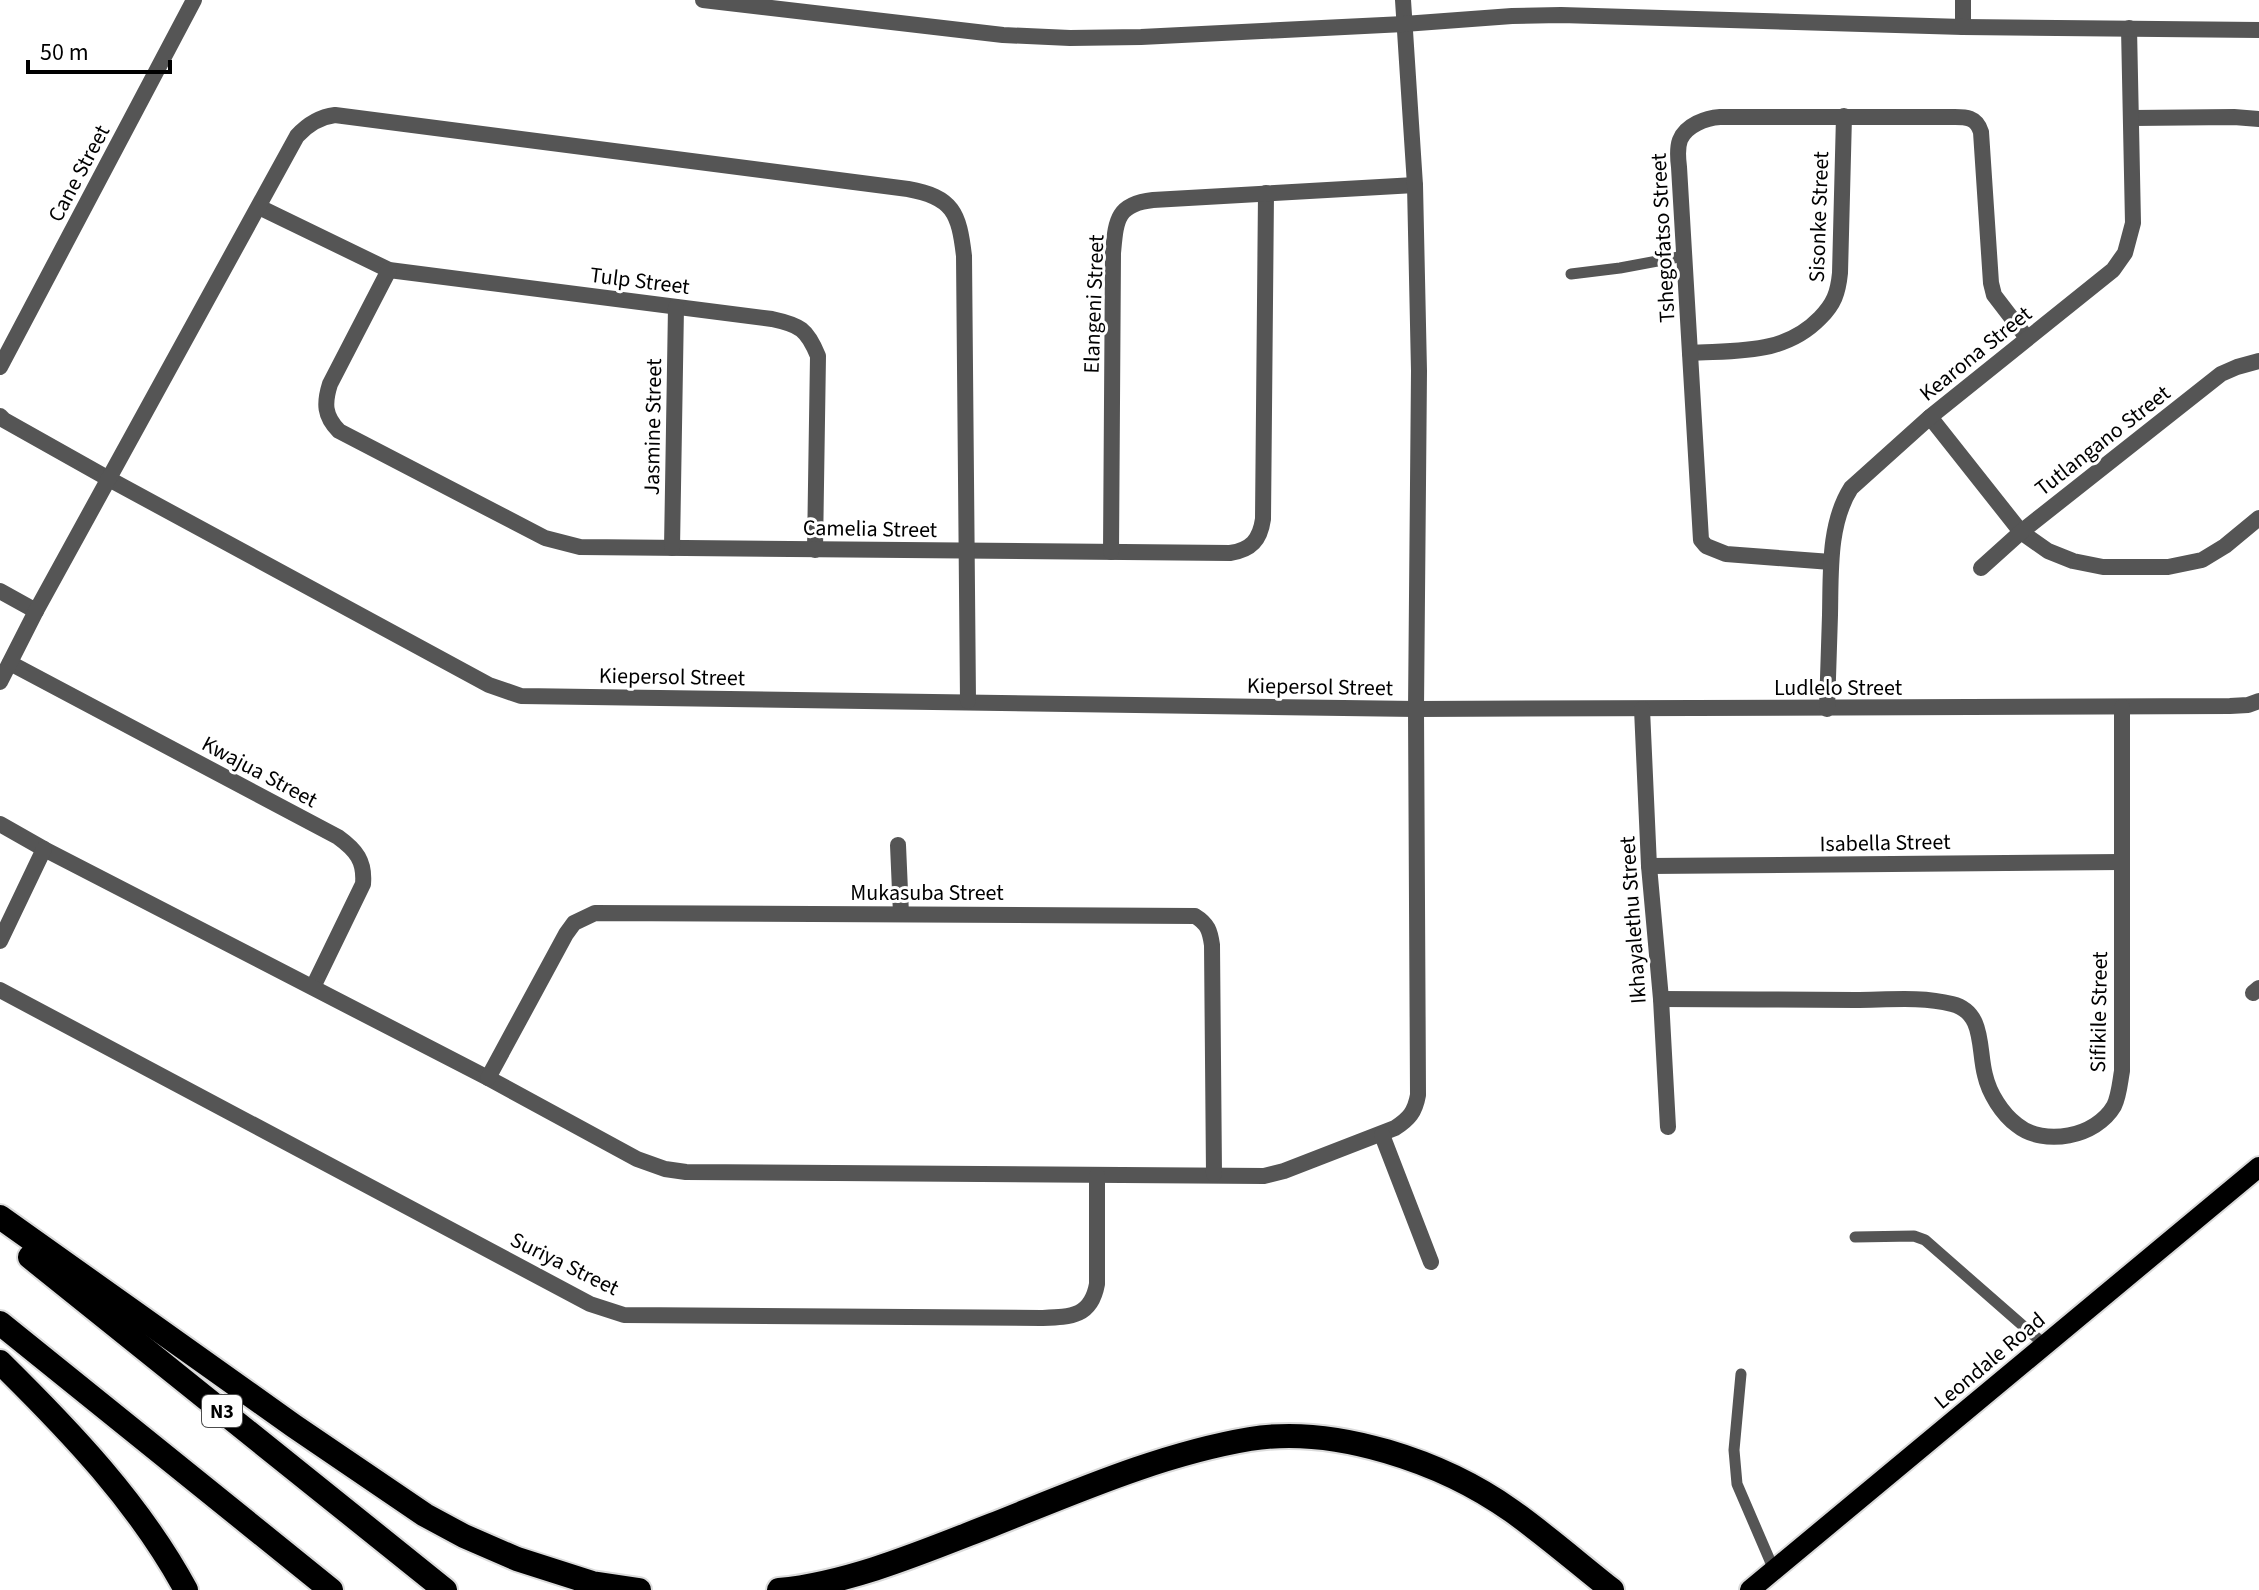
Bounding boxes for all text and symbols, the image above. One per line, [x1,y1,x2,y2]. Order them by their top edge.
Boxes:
scale bar [28,24,170,74]
text: 50 m [40,35,89,70]
street label: Cane Street [40,119,118,228]
street label: Sisonke Street [1801,150,1837,283]
street label: Tshegofatso Street [1643,152,1683,324]
street label: Elangeni Street [1076,233,1112,374]
street label: Tulp Street [588,259,692,303]
street label: Kearona Street [1913,298,2039,409]
street label: Jasmine Street [636,358,670,496]
street label: Tutlangano Street [2028,377,2178,504]
street label: Camelia Street [802,512,938,546]
street label: Kiepersol Street [599,660,746,694]
street label: Kiepersol Street [1247,670,1394,704]
street label: Ludlelo Street [1774,672,1903,704]
street label: Kwajua Street [196,728,324,816]
street label: Isabella Street [1819,826,1951,860]
street label: Ikhayalethu Street [1611,835,1655,1005]
street label: Mukasuba Street [850,877,1004,909]
street label: Sifikile Street [2082,951,2116,1073]
street label: Suriya Street [505,1224,625,1304]
street label: Leondale Road [1927,1305,2052,1417]
road number: N3 [202,1395,242,1427]

